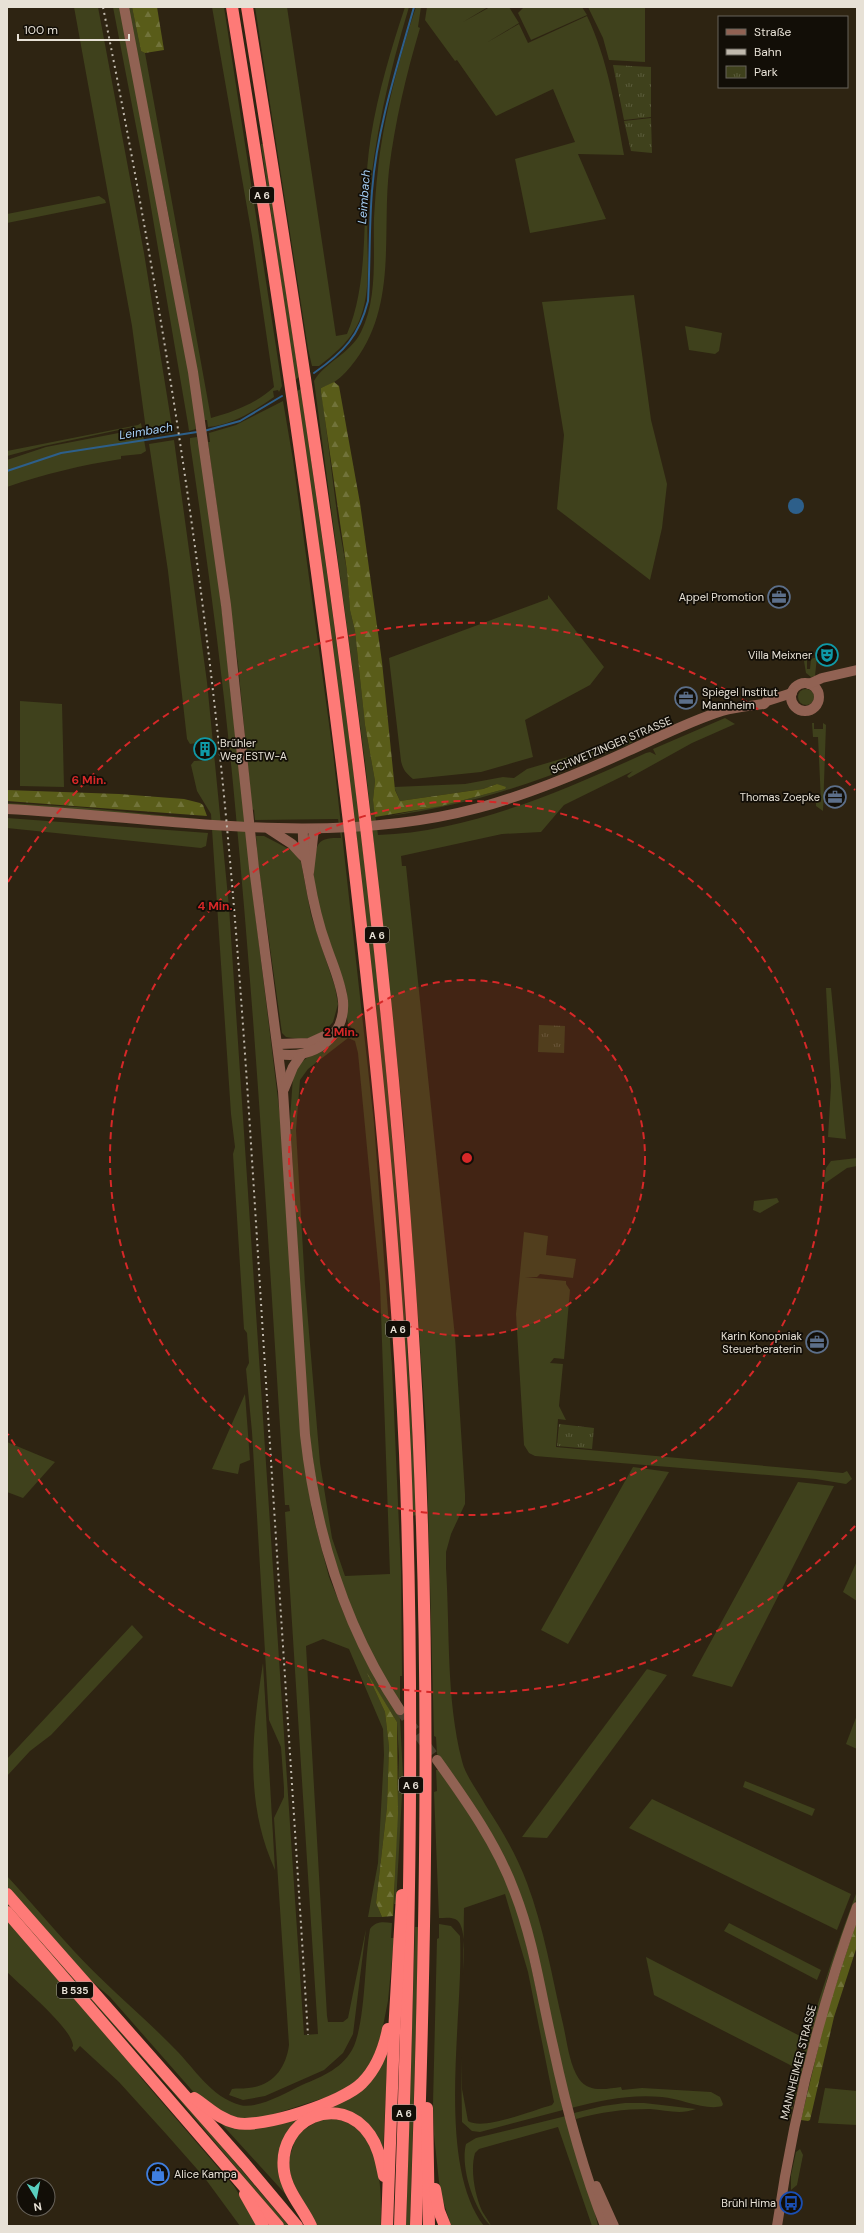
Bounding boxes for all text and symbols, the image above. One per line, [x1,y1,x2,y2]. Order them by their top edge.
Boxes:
scale bar [18,16,129,42]
legend [718,16,848,88]
text: 100 m [24,22,58,38]
text: Straße [754,24,791,40]
text: Bahn [754,44,782,60]
text: Park [754,64,778,80]
water label: Leimbach [354,169,374,225]
road number: A 6 [250,187,274,203]
water label: Leimbach [118,419,174,443]
office icon: Appel Promotion [766,584,792,610]
place label: Appel Promotion [679,590,764,604]
theatre icon: Villa Meixner [814,642,840,668]
place label: Villa Meixner [748,648,812,662]
office icon: Spiegel Institut Mannheim [673,685,699,711]
place label: Spiegel Institut Mannheim [702,685,778,712]
street label: SCHWETZINGER STRASSE [548,713,674,777]
building icon: Brühler Weg ESTW-A [192,736,218,762]
place label: Brühler Weg ESTW-A [220,736,287,763]
text: 6 Min. [72,772,106,788]
office icon: Thomas Zoepke [822,784,848,810]
place label: Thomas Zoepke [740,790,820,804]
text: 4 Min. [198,898,232,914]
road number: A 6 [365,927,389,943]
text: 2 Min. [324,1024,358,1040]
centre of rings [460,1151,474,1165]
road number: A 6 [386,1321,410,1337]
place label: Karin Konopniak Steuerberaterin [721,1329,802,1356]
office icon: Karin Konopniak Steuerberaterin [804,1329,830,1355]
road number: A 6 [399,1777,423,1793]
road number: B 535 [57,1982,93,1998]
street label: MANNHEIMER STRASSE [777,2003,819,2121]
road number: A 6 [392,2105,416,2121]
shop icon: Alice Kampa [145,2161,171,2187]
place label: Alice Kampa [174,2167,237,2181]
north arrow [16,2177,56,2217]
bus stop icon: Brühl Hima [778,2190,804,2216]
place label: Brühl Hima [721,2196,776,2210]
text: N [33,2199,43,2214]

